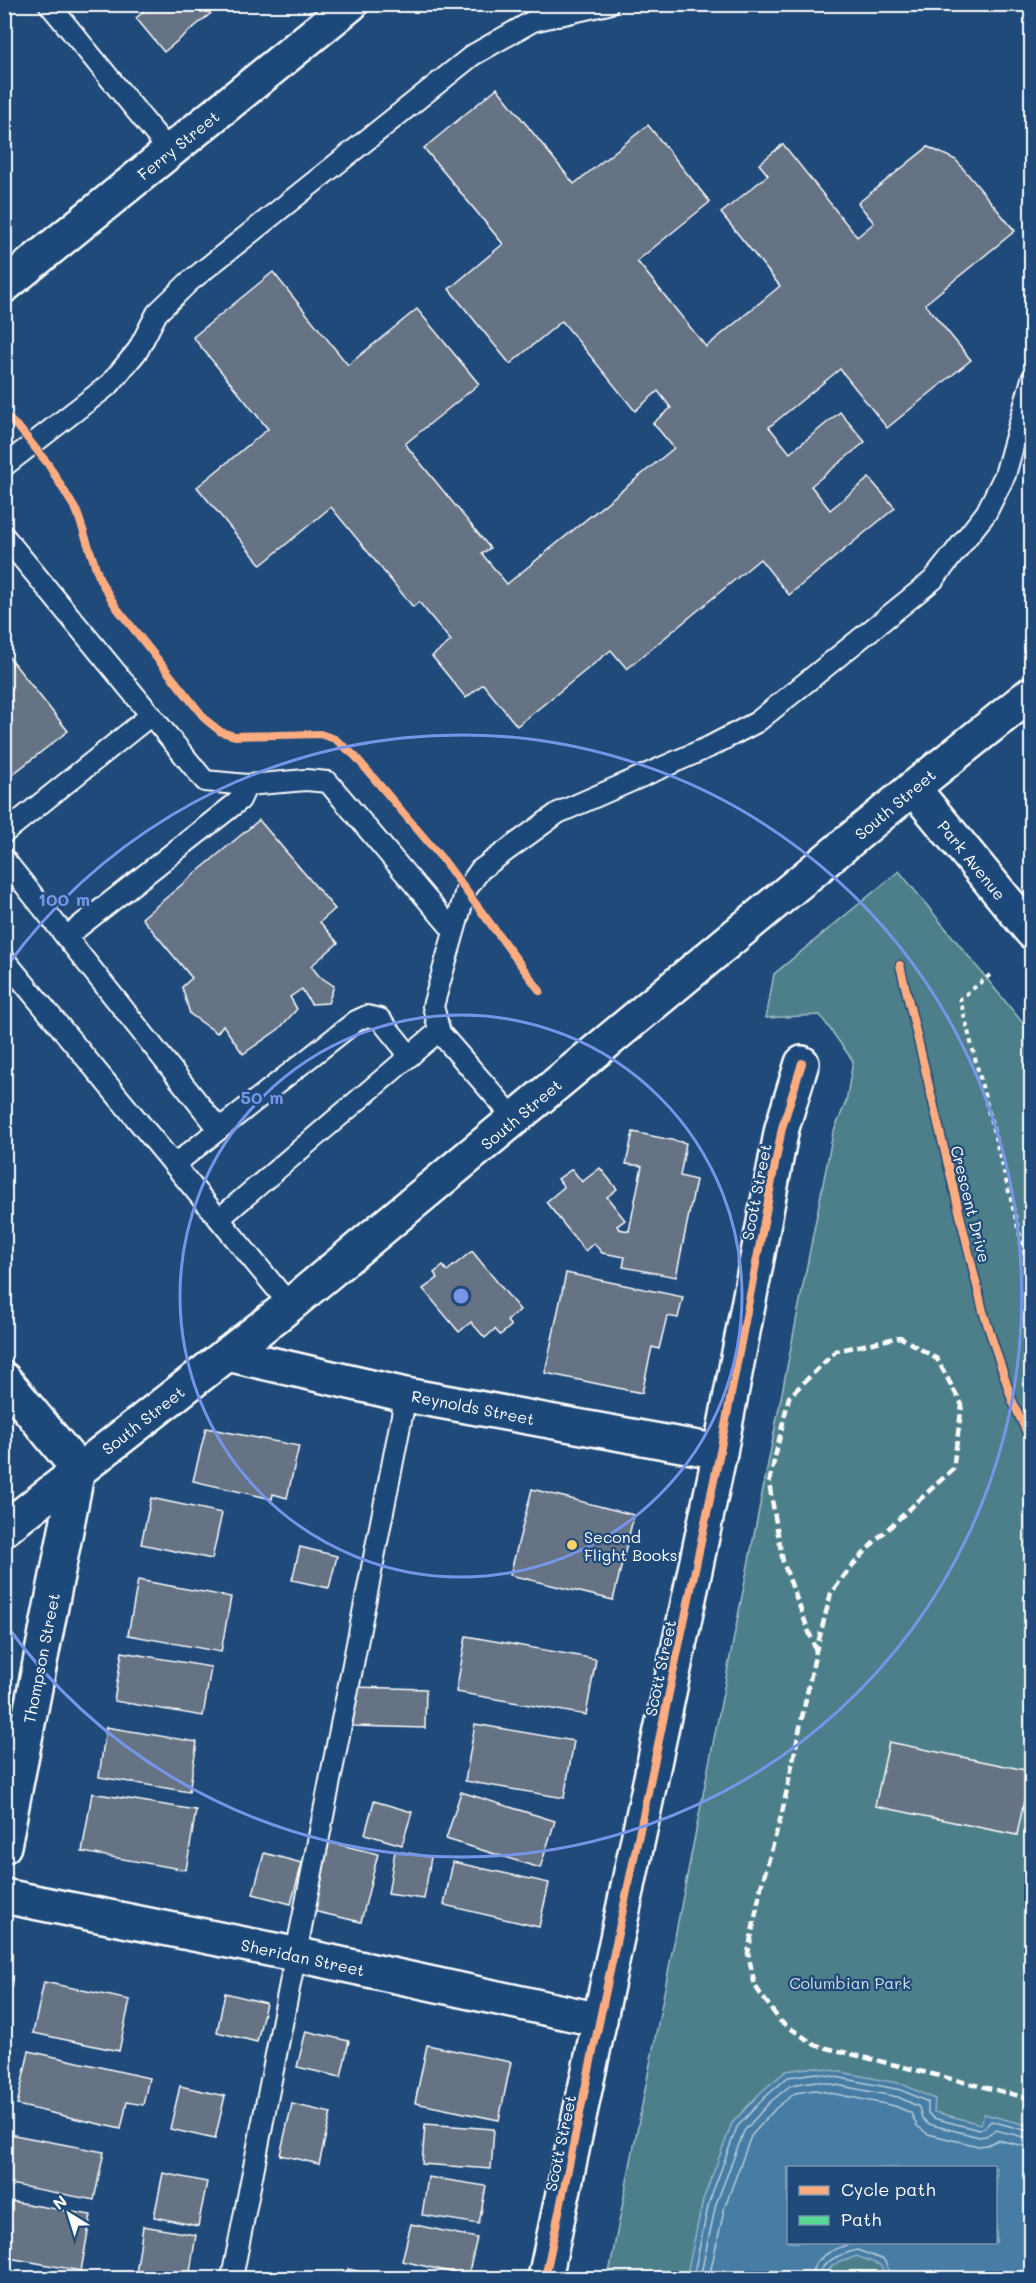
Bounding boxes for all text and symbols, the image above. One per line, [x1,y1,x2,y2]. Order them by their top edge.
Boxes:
street label: Ferry Street [133,106,223,184]
street label: South Street [850,764,940,844]
street label: Park Avenue [933,816,1011,904]
text: 100 m [38,887,90,911]
street label: South Street [476,1074,566,1154]
text: 50 m [241,1085,283,1109]
street label: Scott Street [736,1142,776,1242]
street label: Crescent Drive [946,1143,996,1265]
centre of rings [451,1286,471,1306]
street label: South Street [97,1381,189,1459]
street label: Reynolds Street [410,1385,536,1429]
place label: Second Flight Books [584,1526,678,1565]
marker: Second Flight Books [565,1538,579,1552]
street label: Thompson Street [18,1591,64,1725]
street label: Scott Street [640,1618,680,1718]
street label: Sheridan Street [239,1934,367,1980]
park label: Columbian Park [789,1972,911,1993]
street label: Scott Street [540,2093,580,2193]
legend [787,2166,997,2244]
text: Cycle path [841,2177,936,2201]
north arrow [39,2184,99,2244]
text: N [48,2190,71,2214]
text: Path [841,2207,881,2231]

